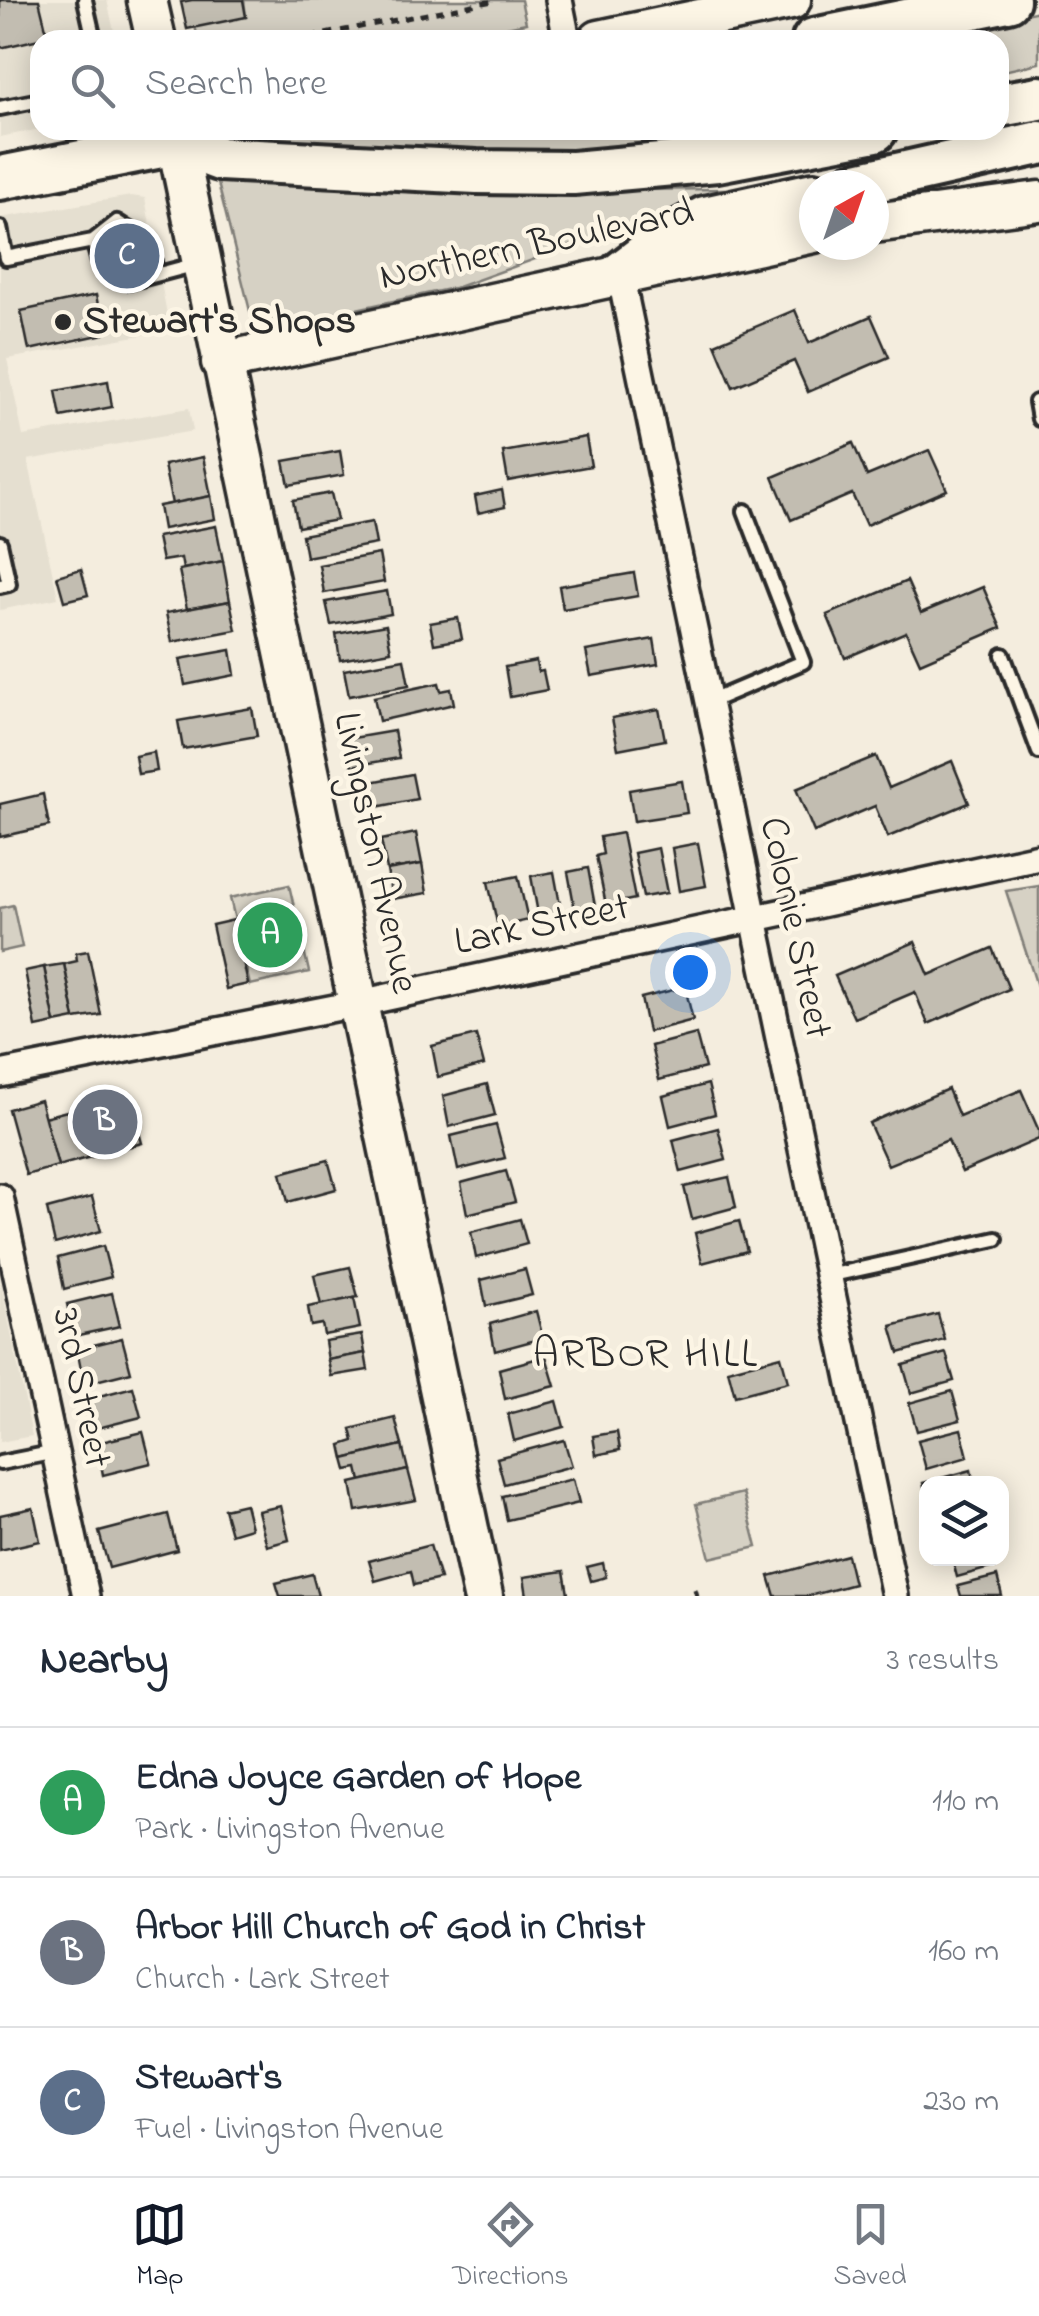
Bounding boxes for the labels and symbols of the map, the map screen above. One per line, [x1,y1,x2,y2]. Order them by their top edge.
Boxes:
north arrow [799,170,889,260]
street label: Northern Boulevard [374,184,700,308]
pin: C [94,218,160,294]
place label: Stewart's Shops [83,293,356,352]
marker: Stewart's Shops [52,311,74,333]
street label: Livingston Avenue [315,707,433,999]
street label: Colonie Street [742,812,846,1044]
street label: Lark Street [449,879,635,973]
pin: A [238,898,302,972]
your location [665,947,716,998]
pin: B [72,1084,138,1160]
street label: 3rd Street [34,1303,126,1473]
district label: ARBOR HILL [533,1325,759,1386]

